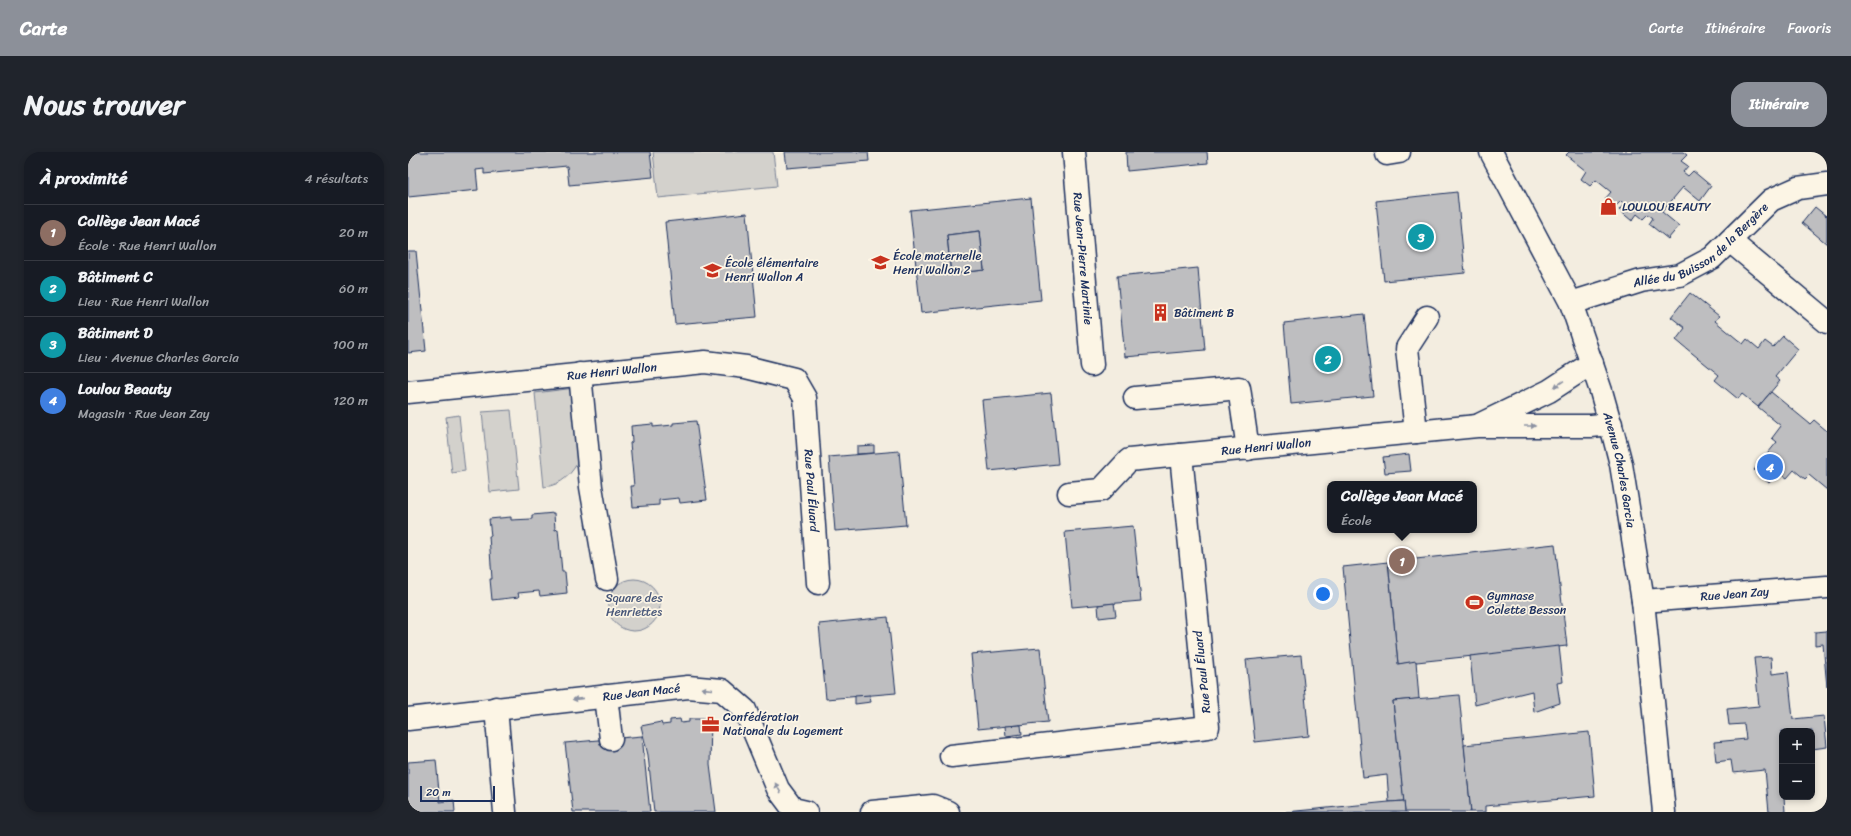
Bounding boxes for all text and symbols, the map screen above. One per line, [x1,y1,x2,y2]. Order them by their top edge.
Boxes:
text: Carte [20,12,67,45]
text: Carte [1649,16,1684,41]
text: Itinéraire [1706,16,1765,41]
text: Favoris [1787,16,1831,41]
text: Nous trouver [24,80,184,129]
button: Itinéraire [1731,82,1827,127]
text: À proximité [40,163,127,193]
text: 4 résultats [305,167,368,190]
street label: Rue Jean-Pierre Martinie [1066,191,1100,326]
place label: LOULOU BEAUTY [1622,196,1711,218]
shop icon: LOULOU BEAUTY [1599,197,1619,217]
street label: Allée du Buisson de la Bergère [1629,197,1774,294]
text: Collège Jean Macé [78,208,200,234]
text: 1 [50,221,56,244]
text: 20 m [339,221,368,244]
pin: 3 [1408,222,1434,252]
text: École · Rue Henri Wallon [78,234,216,257]
place label: École maternelle Henri Wallon 2 [893,245,982,281]
place label: École élémentaire Henri Wallon A [725,252,819,288]
school or university icon: École maternelle Henri Wallon 2 [870,253,890,273]
school or university icon: École élémentaire Henri Wallon A [702,260,722,280]
text: Bâtiment C [78,264,153,290]
text: 2 [49,277,57,300]
text: 60 m [339,277,368,300]
text: Lieu · Rue Henri Wallon [78,290,209,313]
place label: Bâtiment B [1174,302,1234,324]
building icon: Bâtiment B [1151,303,1171,323]
text: Bâtiment D [78,320,153,346]
text: 3 [49,333,57,356]
text: 100 m [333,333,368,356]
pin: 2 [1315,344,1341,374]
text: Lieu · Avenue Charles Garcia [78,346,239,369]
street label: Rue Henri Wallon [566,356,658,387]
text: Loulou Beauty [78,376,171,402]
one-way arrow [1554,380,1564,388]
text: 4 [49,389,57,412]
text: 120 m [333,389,368,412]
text: Magasin · Rue Jean Zay [78,402,209,425]
street label: Avenue Charles Garcia [1596,409,1642,530]
one-way arrow [1524,423,1537,429]
street label: Rue Henri Wallon [1220,431,1313,462]
street label: Rue Paul Éluard [798,448,825,534]
pin: 4 [1757,452,1783,482]
popup [1327,481,1477,533]
text: Collège Jean Macé [1341,483,1463,509]
text: École [1341,509,1372,532]
pin: 1 [1389,546,1415,576]
street label: Rue Jean Zay [1700,580,1771,608]
your location [1313,584,1333,604]
place label: Gymnase Colette Besson [1487,585,1567,621]
park label: Square des Henriettes [605,587,663,623]
sports icon: Gymnase Colette Besson [1464,593,1484,613]
street label: Rue Paul Éluard [1187,628,1217,714]
street label: Rue Jean Macé [601,677,681,708]
one-way arrow [701,685,713,692]
one-way arrow [572,696,584,703]
place label: Confédération Nationale du Logement [723,706,844,742]
office icon: Confédération Nationale du Logement [700,714,720,734]
map controls [1779,728,1815,800]
button: + [1779,728,1815,764]
button: − [1779,764,1815,800]
one-way arrow [775,782,782,794]
text: 20 m [426,783,451,802]
scale bar [420,784,495,803]

